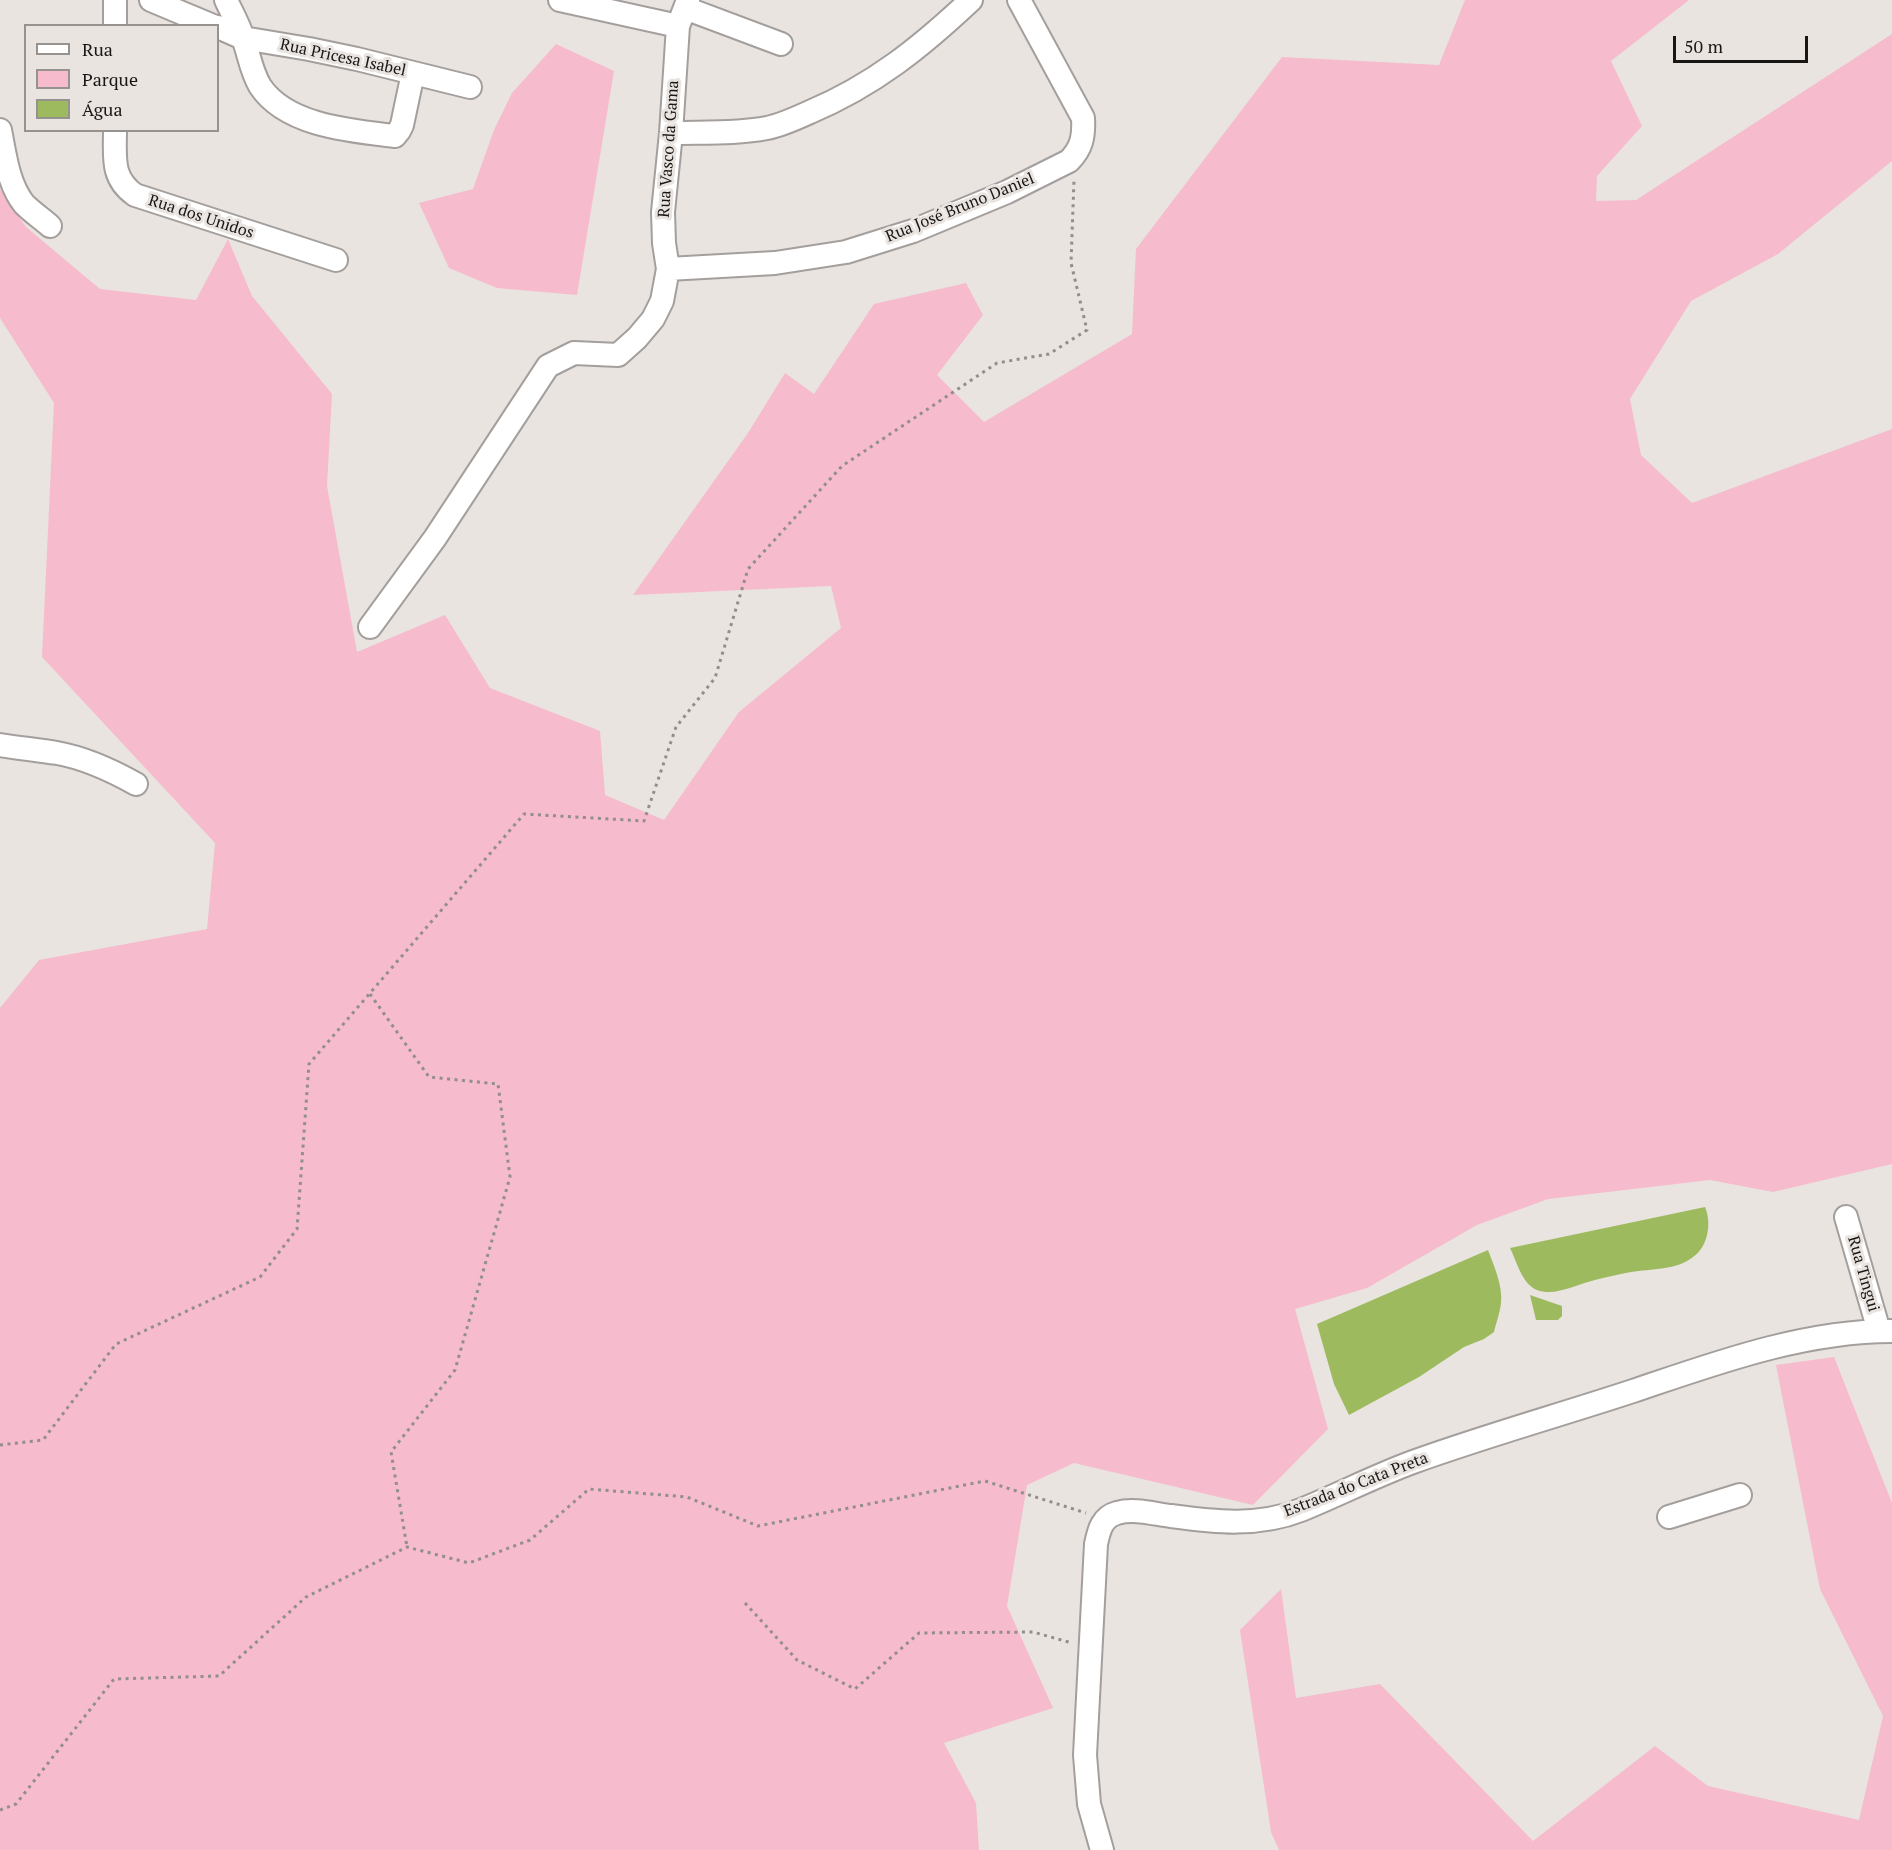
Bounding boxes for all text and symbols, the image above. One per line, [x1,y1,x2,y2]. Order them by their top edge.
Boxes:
legend [24,24,219,132]
scale bar [1676,24,1811,62]
text: 50 m [1684,34,1723,58]
street label: Rua Pricesa Isabel [278,35,408,81]
text: Rua [82,37,113,61]
text: Parque [82,67,138,91]
street label: Rua Vasco da Gama [655,80,683,218]
text: Água [82,97,123,121]
street label: Rua José Bruno Daniel [883,169,1037,247]
street label: Rua dos Unidos [146,191,256,243]
street label: Rua Tingui [1843,1234,1883,1314]
street label: Estrada do Cata Preta [1281,1449,1431,1521]

